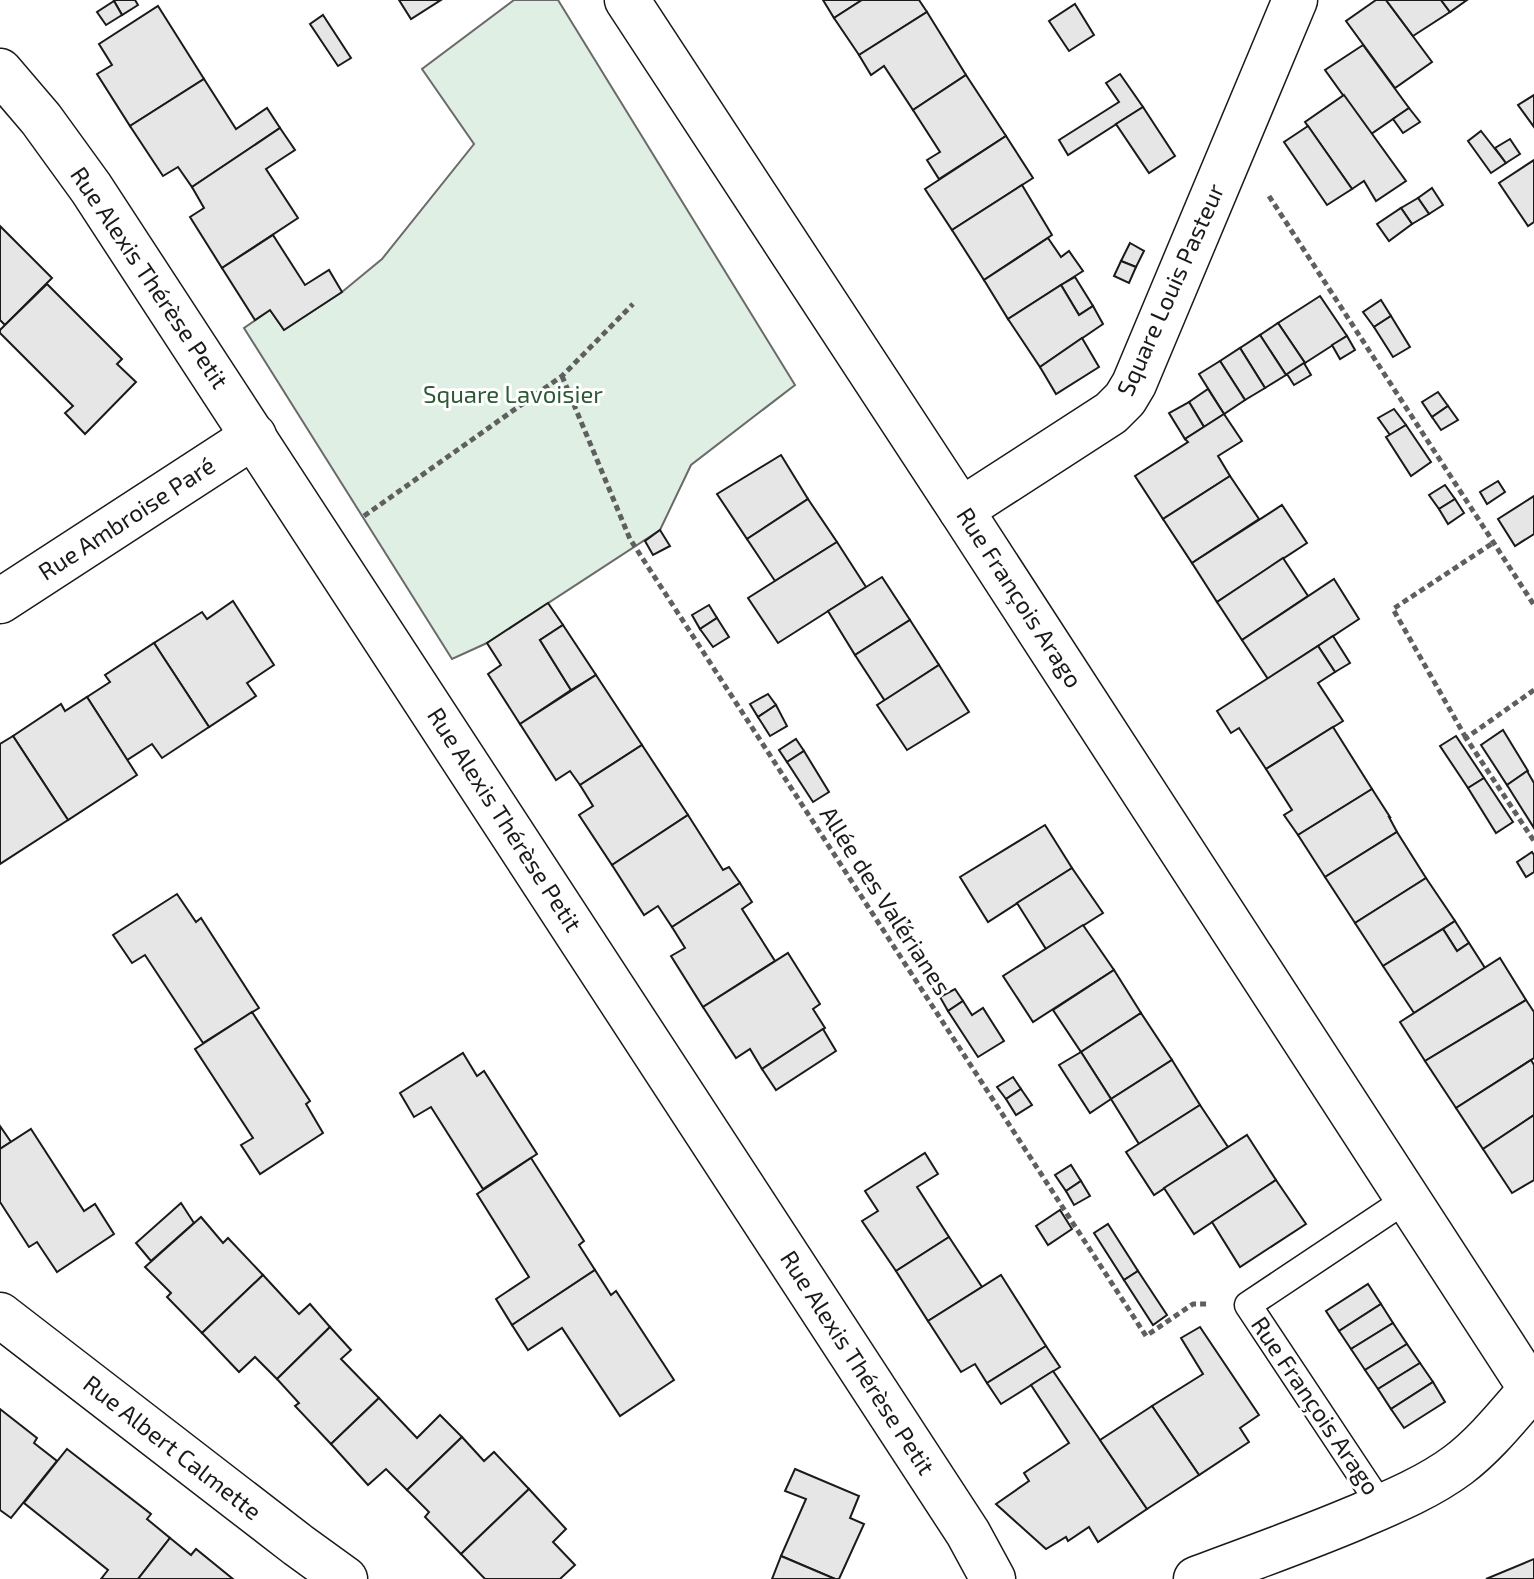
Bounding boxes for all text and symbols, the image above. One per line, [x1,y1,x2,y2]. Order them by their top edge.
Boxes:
street label: Rue Alexis Thérèse Petit [65,161,235,394]
street label: Square Louis Pasteur [1110,178,1230,400]
park label: Square Lavoisier [423,379,603,408]
street label: Rue Ambroise Paré [32,450,220,586]
street label: Rue François Arago [950,502,1089,693]
street label: Rue Alexis Thérèse Petit [422,702,589,937]
street label: Allée des Valérianes [815,801,958,1000]
street label: Rue Alexis Thérèse Petit [775,1245,942,1480]
street label: Rue François Arago [1245,1311,1387,1500]
street label: Rue Albert Calmette [78,1368,268,1525]

